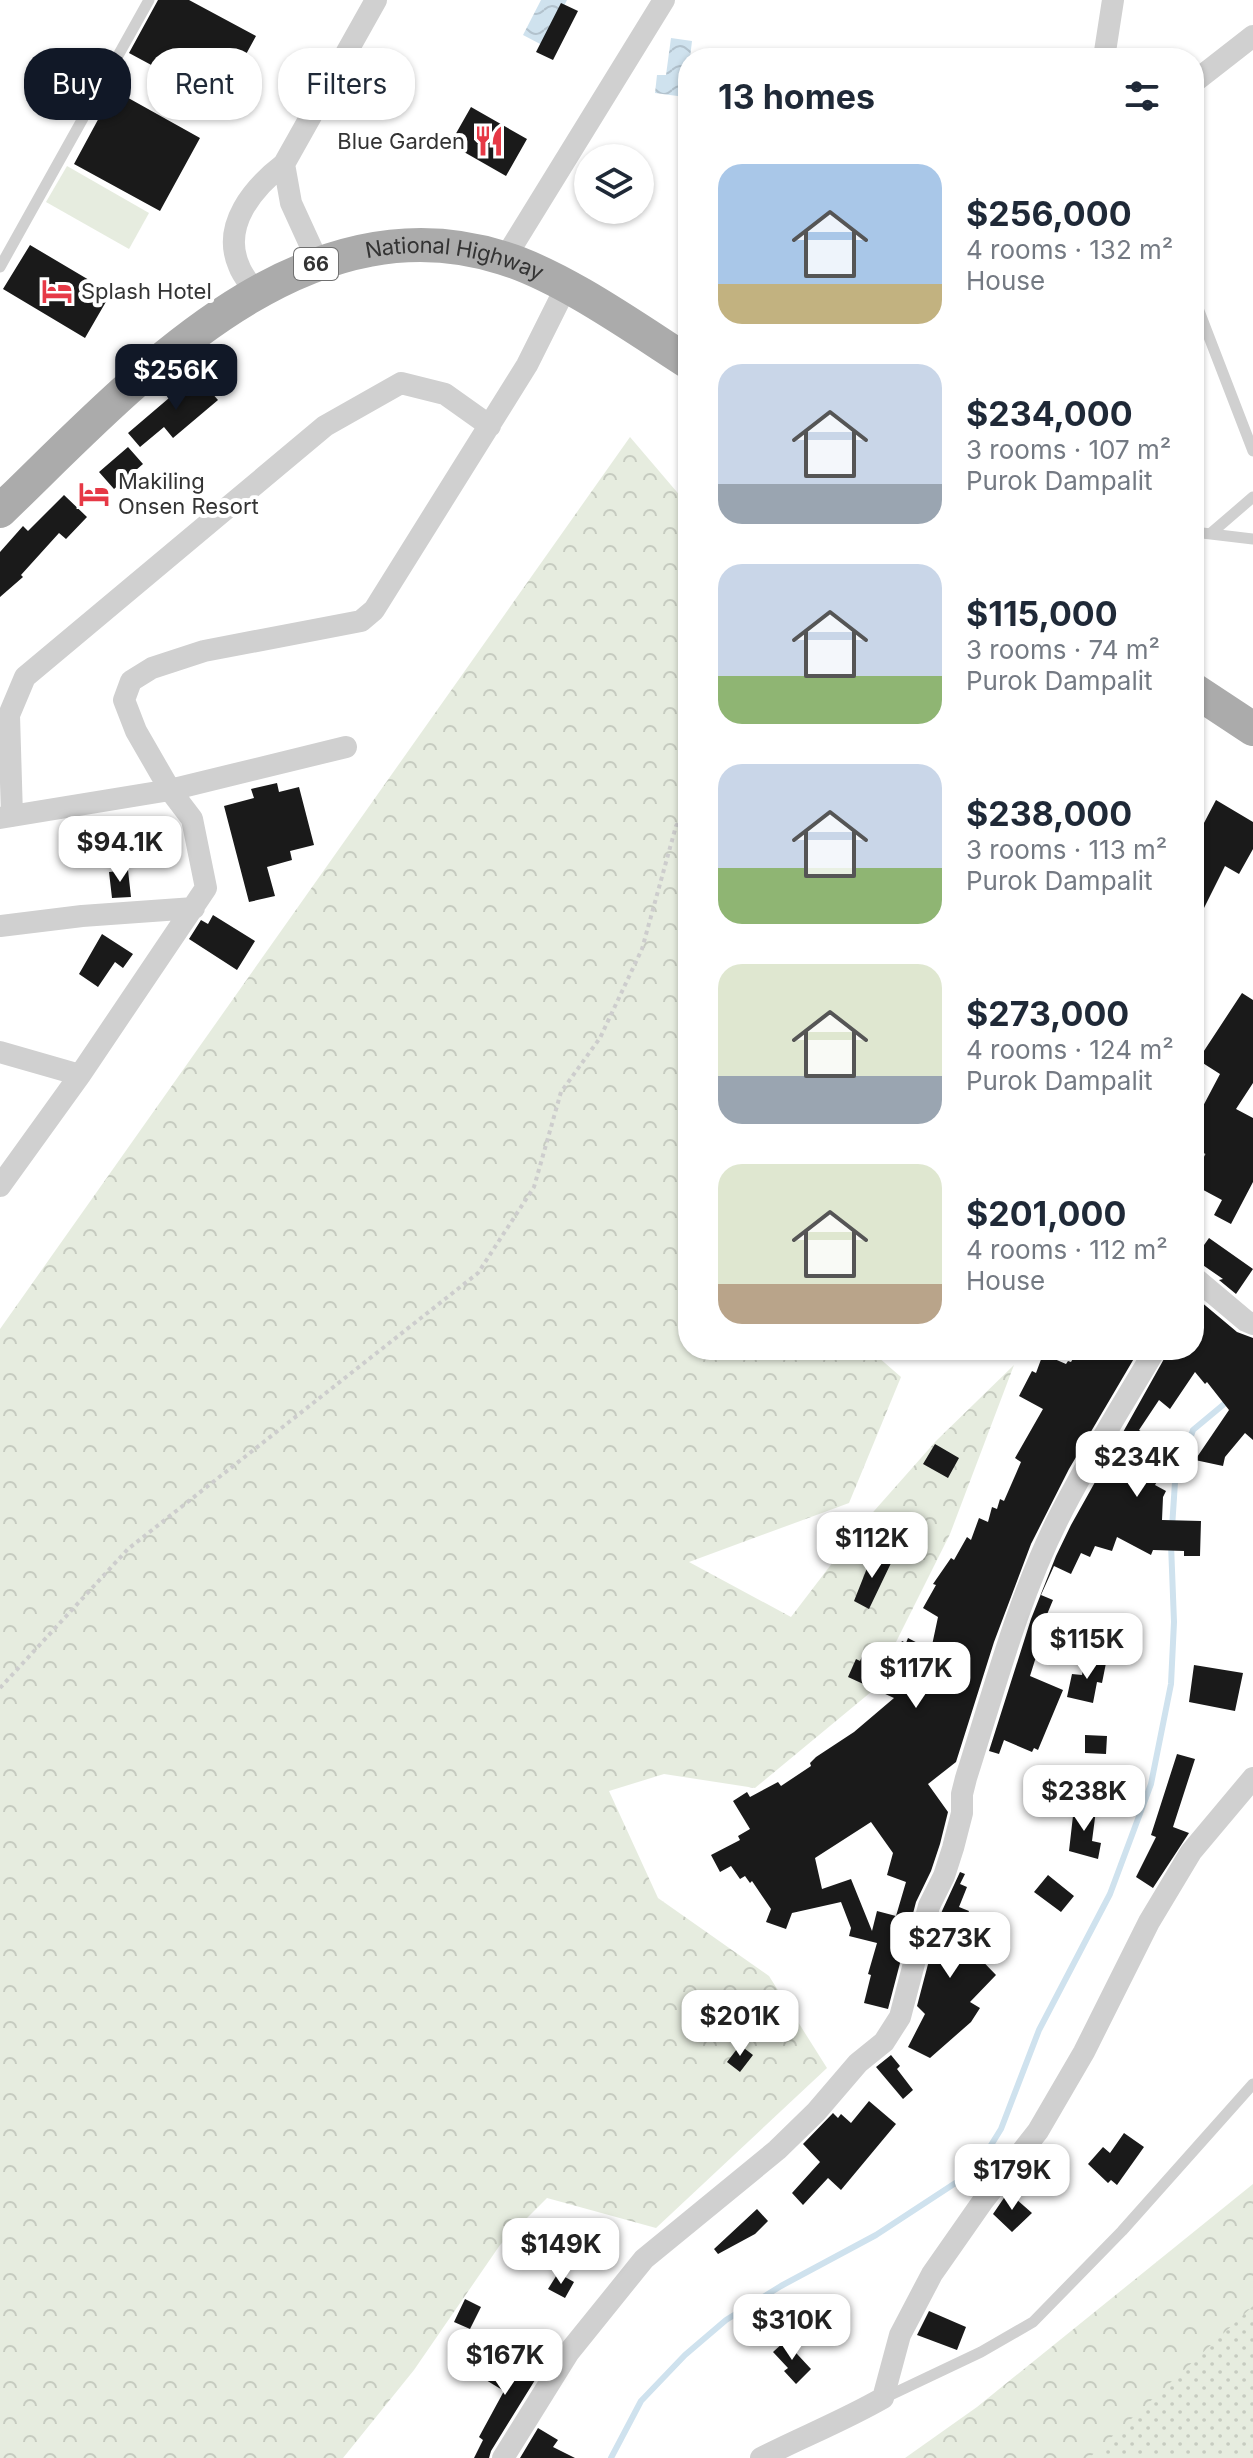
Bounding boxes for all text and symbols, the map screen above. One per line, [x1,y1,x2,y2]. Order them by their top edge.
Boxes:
chip: Buy [24,48,131,120]
chip: Rent [147,48,262,120]
chip: Filters [278,48,415,120]
icon: filters [1120,74,1164,118]
text: 13 homes [718,76,875,117]
restaurant icon: Blue Garden [472,124,506,158]
place label: Blue Garden [337,128,465,154]
map controls [574,144,654,224]
button: layers [574,144,654,224]
text: $256,000 [966,193,1132,234]
icon: home [782,196,878,292]
street label: National Highway [363,232,548,286]
text: 4 rooms · 132 m² [966,234,1173,265]
road number: 66 [294,248,338,280]
text: House [966,265,1045,296]
hotel icon: Splash Hotel [40,274,74,308]
place label: Splash Hotel [81,278,212,304]
pin: $256K [120,344,232,412]
text: $256K [133,354,219,385]
text: $234,000 [966,393,1133,434]
icon: home [782,396,878,492]
text: 3 rooms · 107 m² [966,434,1171,465]
text: Purok Dampalit [966,465,1153,496]
place label: Makiling Onsen Resort [118,468,259,519]
hotel icon: Makiling Onsen Resort [77,477,111,511]
text: $115,000 [966,593,1118,634]
icon: home [782,596,878,692]
text: 3 rooms · 74 m² [966,634,1160,665]
text: Purok Dampalit [966,665,1153,696]
text: $238,000 [966,793,1132,834]
icon: home [782,796,878,892]
pin: $94.1K [55,816,185,884]
text: $94.1K [77,826,163,857]
text: 3 rooms · 113 m² [966,834,1167,865]
text: Purok Dampalit [966,865,1153,896]
text: $273,000 [966,993,1129,1034]
icon: home [782,996,878,1092]
text: 4 rooms · 124 m² [966,1034,1174,1065]
text: Purok Dampalit [966,1065,1153,1096]
text: $201,000 [966,1193,1126,1234]
icon: home [782,1196,878,1292]
text: 4 rooms · 112 m² [966,1234,1168,1265]
text: House [966,1265,1045,1296]
pin: $234K [1081,1431,1193,1499]
text: $234K [1094,1441,1180,1472]
pin: $112K [816,1512,928,1580]
text: $112K [835,1522,909,1553]
pin: $115K [1031,1613,1143,1681]
text: $115K [1050,1623,1124,1654]
pin: $117K [860,1642,972,1710]
text: $117K [879,1652,953,1683]
pin: $238K [1028,1765,1140,1833]
text: $238K [1041,1775,1127,1806]
pin: $273K [894,1912,1006,1980]
text: $273K [908,1922,992,1953]
pin: $201K [684,1990,796,2058]
text: $201K [700,2000,780,2031]
pin: $179K [956,2144,1068,2212]
text: $179K [973,2154,1051,2185]
pin: $149K [505,2218,617,2286]
text: $149K [520,2228,602,2259]
pin: $310K [736,2294,848,2362]
text: $310K [751,2304,833,2335]
pin: $167K [449,2329,561,2397]
text: $167K [466,2339,544,2370]

